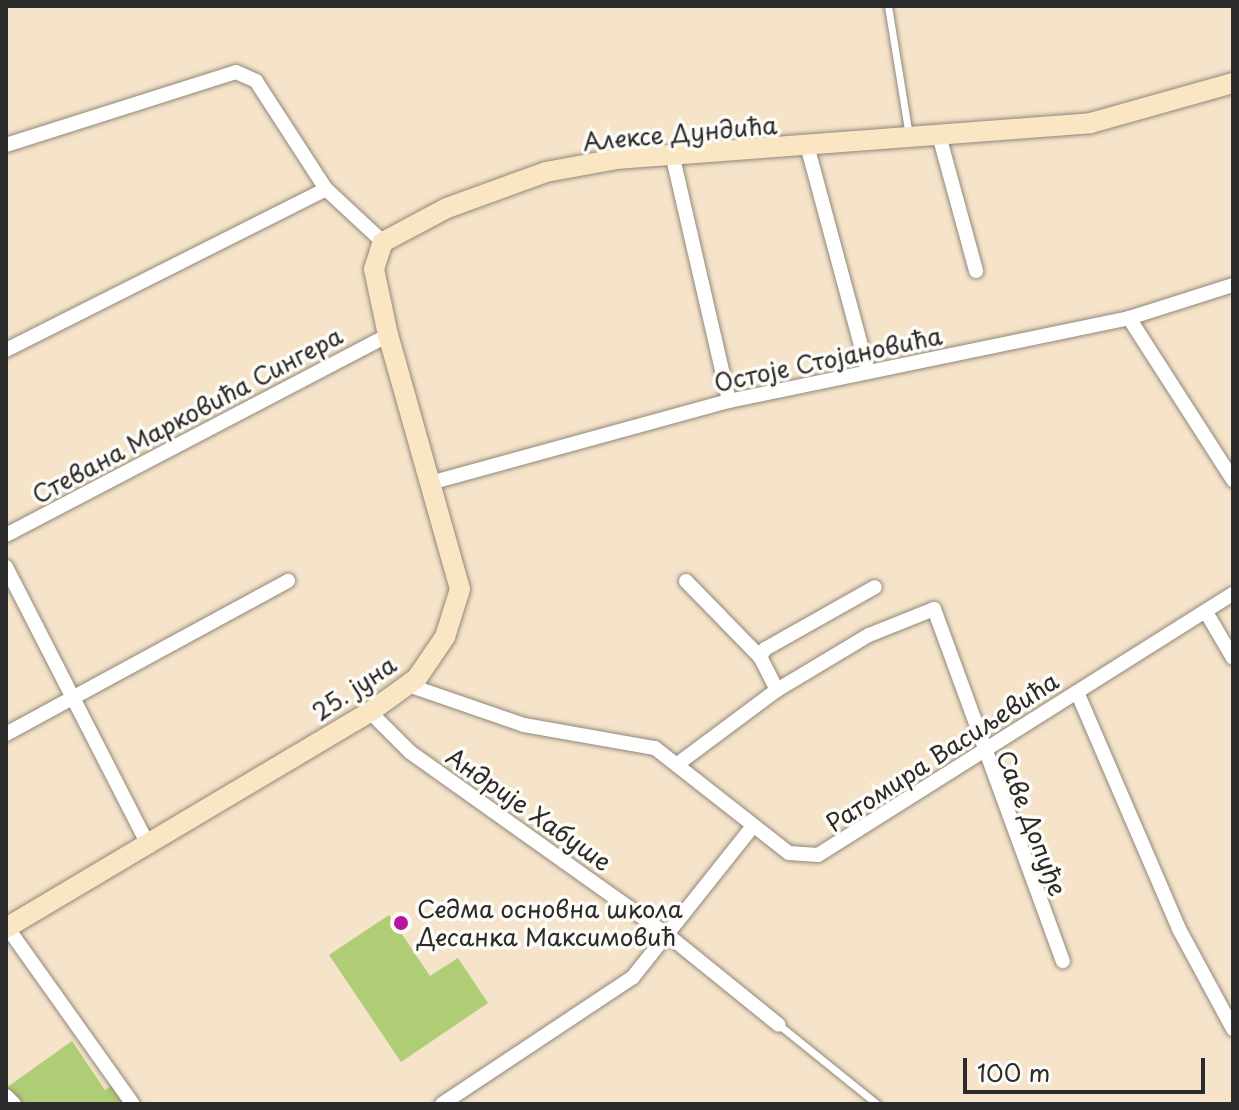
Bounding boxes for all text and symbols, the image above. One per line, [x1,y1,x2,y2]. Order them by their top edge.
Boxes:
street label: Алексе Дундића [581,110,779,156]
street label: Стевана Марковића Сингера [26,320,348,510]
street label: Остоје Стојановића [711,321,945,397]
street label: 25. јуна [306,649,402,727]
street label: Ратомира Васиљевића [820,666,1064,838]
street label: Андрије Хабуше [441,741,617,877]
street label: Саве Допуђе [991,746,1073,900]
place label: Седма основна школа Десанка Максимовић [417,895,685,951]
marker: Седма основна школа Десанка Максимовић [392,914,410,932]
scale bar [967,1042,1209,1092]
text: 100 m [977,1054,1050,1090]

